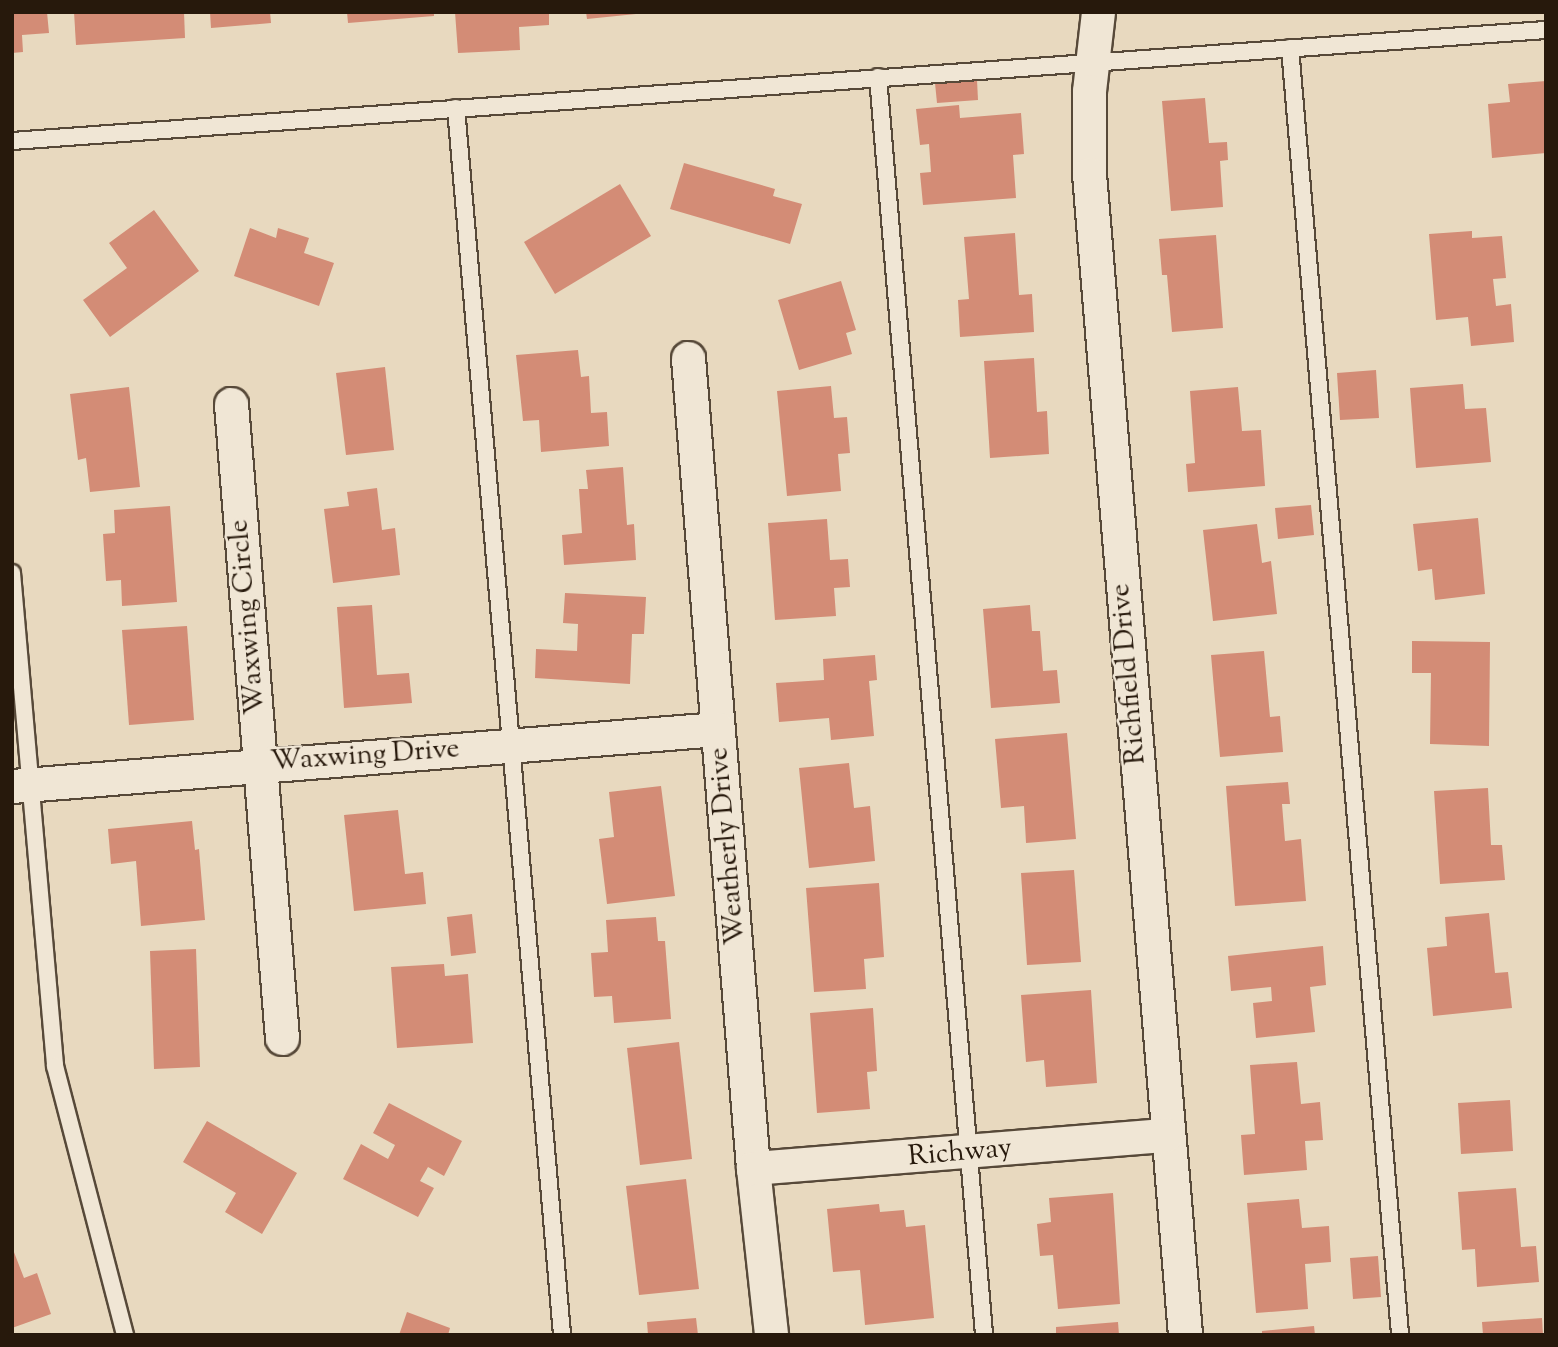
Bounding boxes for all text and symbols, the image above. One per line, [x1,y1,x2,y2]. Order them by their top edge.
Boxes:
street label: Waxwing Circle [223,518,273,716]
street label: Richfield Drive [1104,582,1154,766]
street label: Waxwing Drive [269,733,461,779]
street label: Weatherly Drive [703,746,753,946]
street label: Richway [907,1132,1013,1174]

